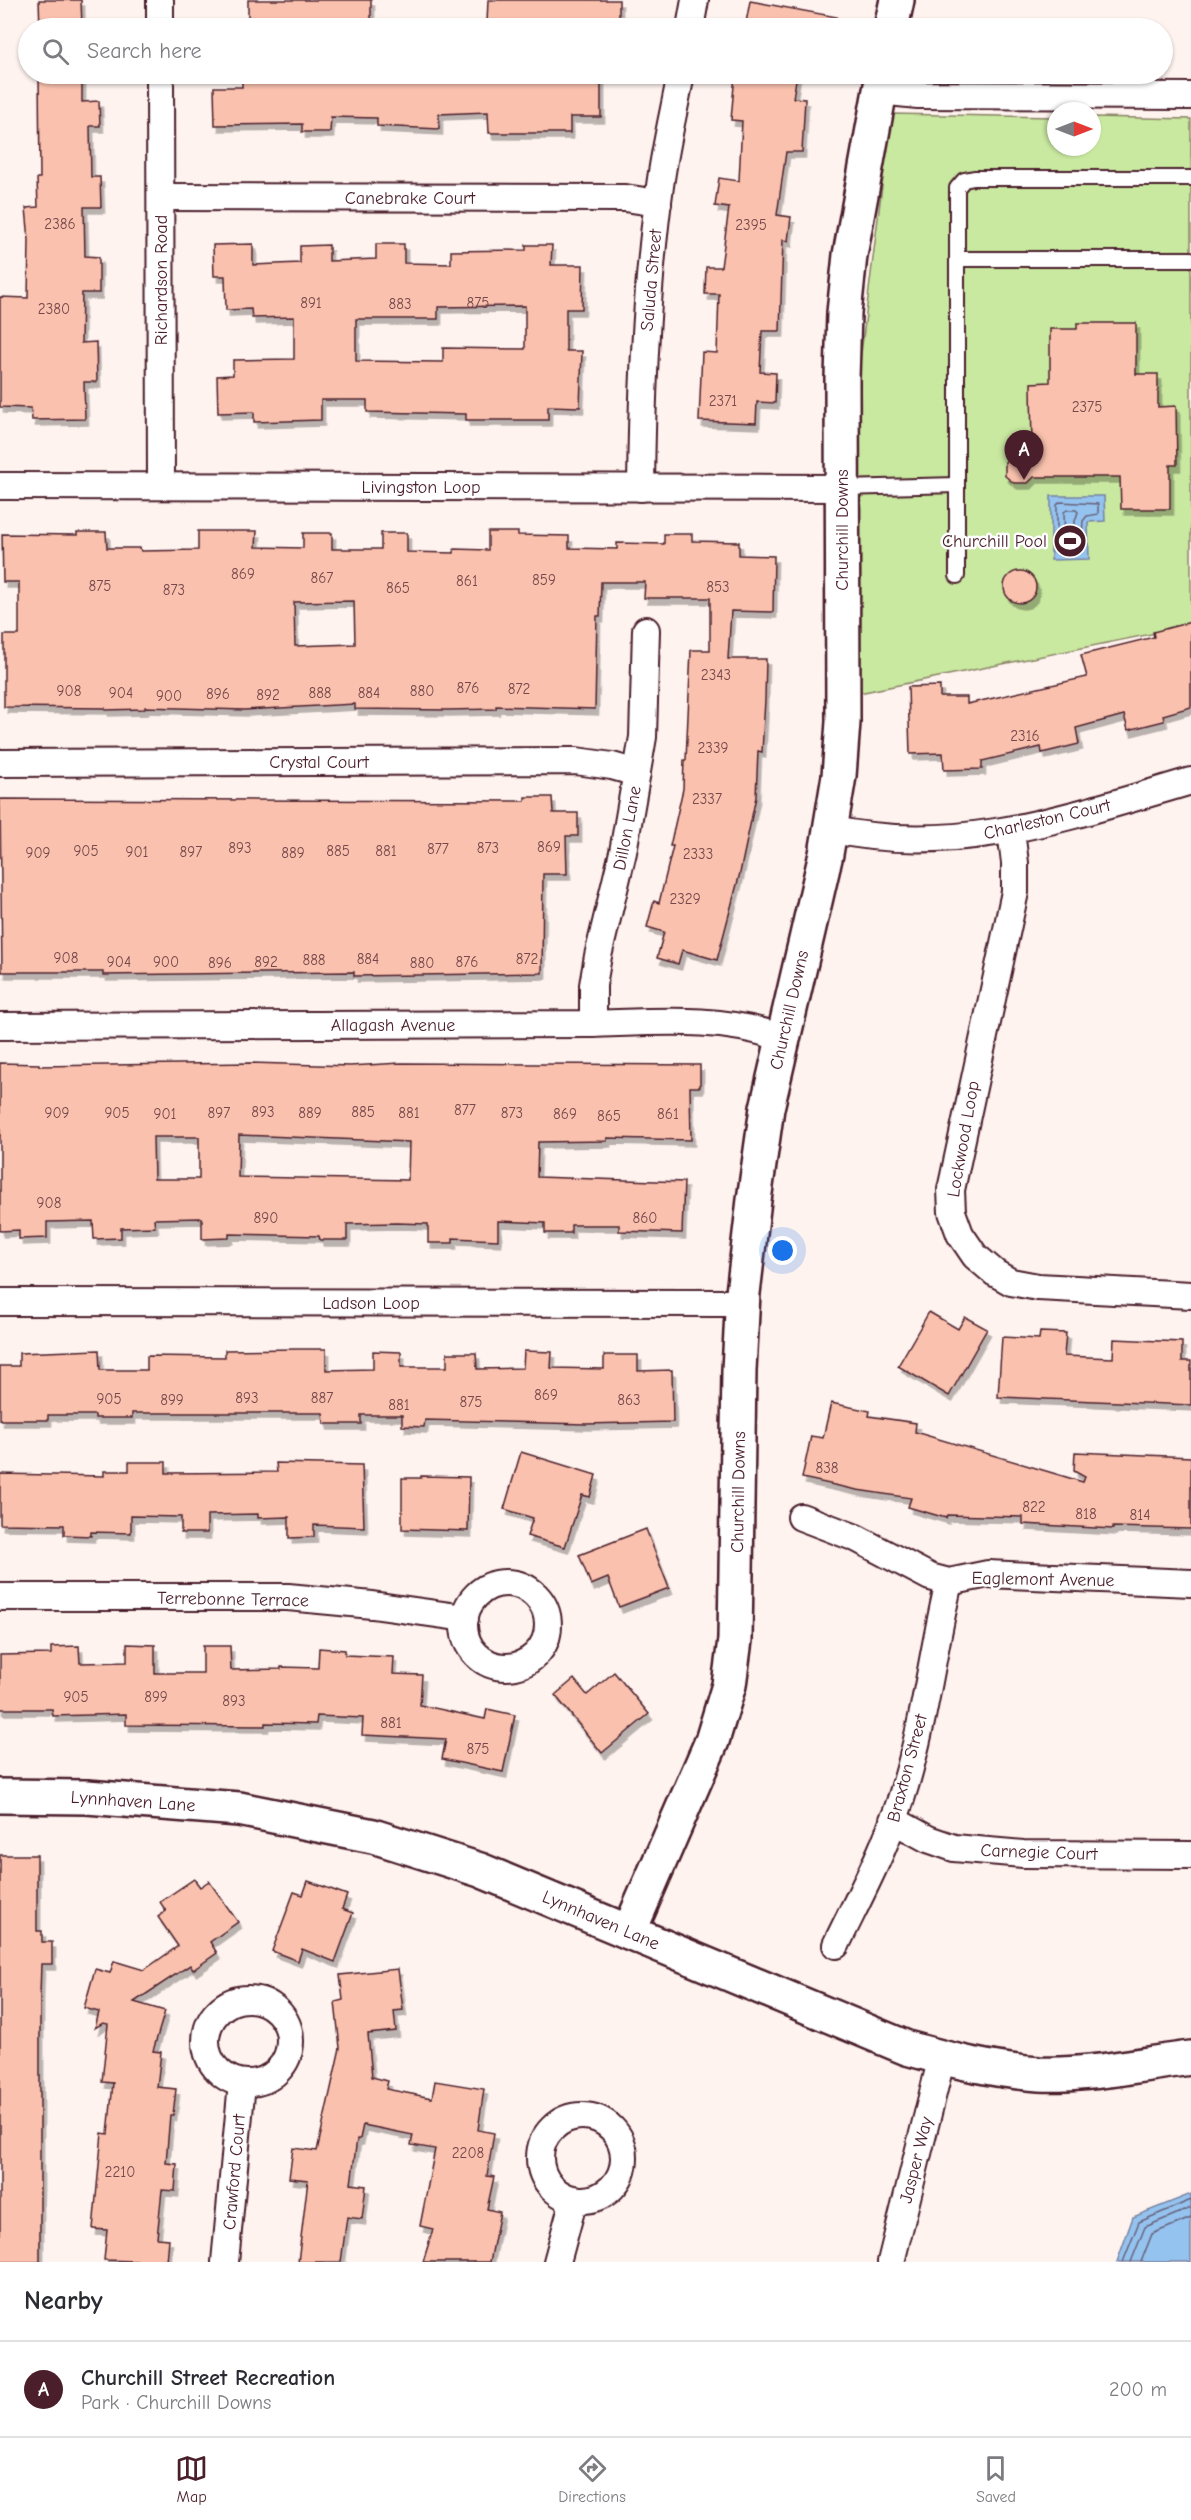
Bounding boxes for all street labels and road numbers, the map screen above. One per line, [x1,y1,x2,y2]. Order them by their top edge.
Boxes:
street label: Canebrake Court [345,188,476,209]
street label: Richardson Road [151,215,172,345]
street label: Saluda Street [637,227,666,332]
street label: Churchill Downs [832,469,853,591]
street label: Livingston Loop [361,477,481,498]
street label: Crystal Court [269,752,370,773]
street label: Dillon Lane [609,784,646,872]
street label: Charleston Court [982,794,1114,844]
street label: Churchill Downs [766,948,813,1072]
street label: Allagash Avenue [331,1015,455,1036]
street label: Lockwood Loop [943,1079,984,1199]
street label: Ladson Loop [322,1293,420,1314]
street label: Churchill Downs [727,1431,750,1553]
street label: Eaglemont Avenue [971,1568,1115,1591]
street label: Terrebonne Terrace [157,1588,309,1611]
street label: Braxton Street [883,1711,932,1824]
street label: Lynnhaven Lane [70,1787,196,1816]
street label: Carnegie Court [980,1840,1099,1865]
street label: Lynnhaven Lane [539,1886,662,1955]
street label: Crawford Court [219,2112,250,2231]
street label: Jasper Way [896,2114,938,2206]

